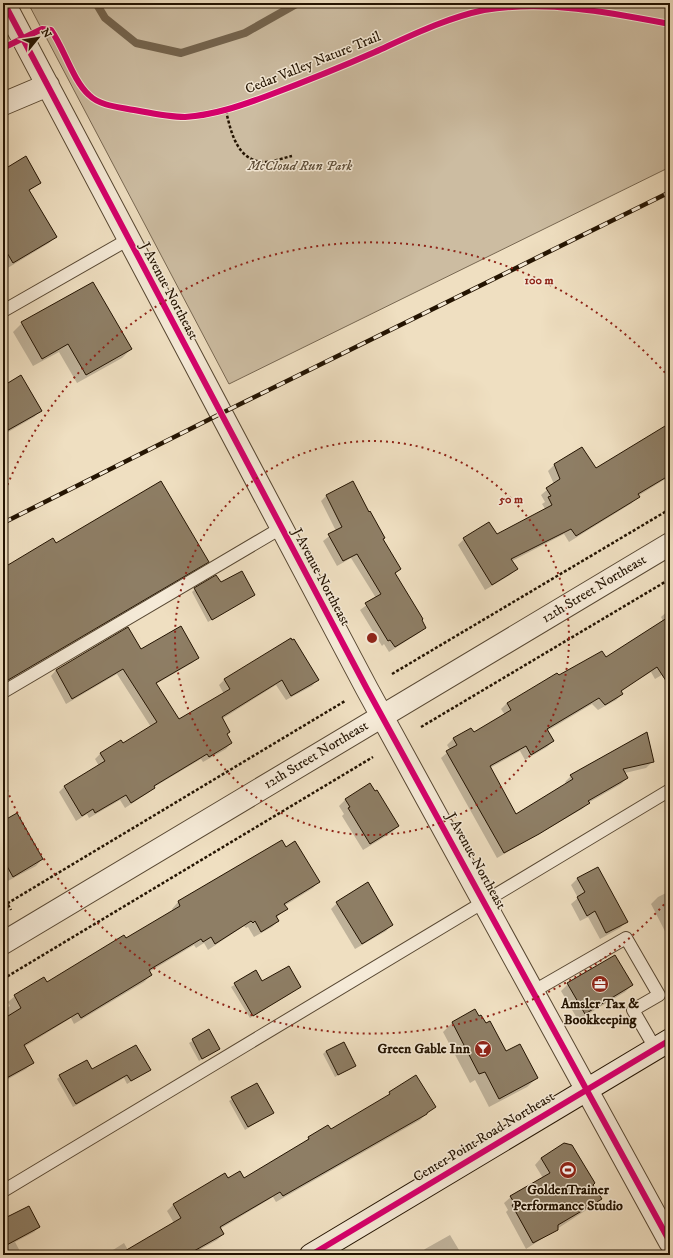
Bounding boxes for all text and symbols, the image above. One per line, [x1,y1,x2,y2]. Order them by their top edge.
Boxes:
north arrow [18,18,58,58]
text: N [37,26,54,41]
street label: Cedar Valley Nature Trail [243,27,384,98]
park label: McCloud Run Park [247,157,352,175]
street label: J Avenue Northeast [135,237,203,343]
text: 100 m [525,273,553,288]
text: 50 m [498,492,523,507]
street label: J Avenue Northeast [287,523,355,629]
street label: 12th Street Northeast [538,550,650,627]
centre of rings [365,631,379,645]
street label: 12th Street Northeast [260,716,372,793]
street label: J Avenue Northeast [441,808,510,913]
office icon: Amsler Tax & Bookkeeping [590,974,610,994]
place label: Amsler Tax & Bookkeeping [560,995,639,1029]
bar icon: Green Gable Inn [473,1039,493,1059]
place label: Green Gable Inn [378,1040,471,1058]
street label: Center Point Road Northeast [410,1087,558,1186]
sports icon: GoldenTrainer Performance Studio [558,1160,578,1180]
place label: GoldenTrainer Performance Studio [513,1181,623,1215]

